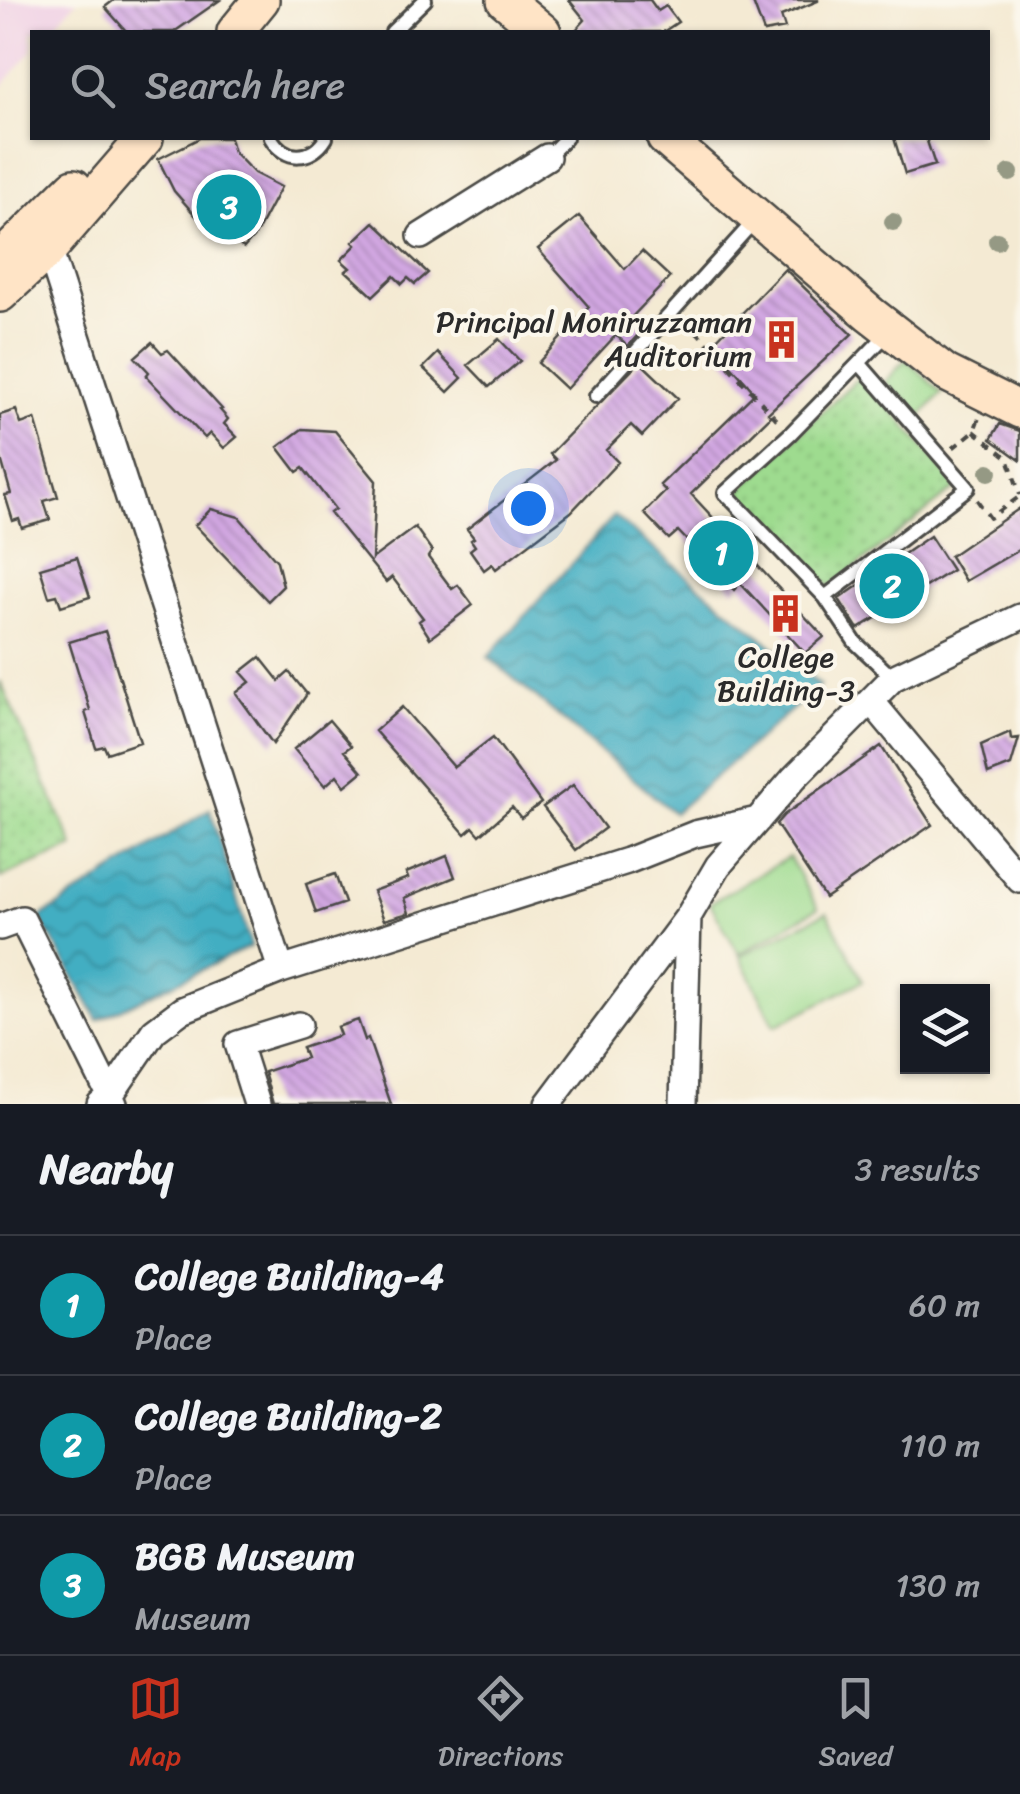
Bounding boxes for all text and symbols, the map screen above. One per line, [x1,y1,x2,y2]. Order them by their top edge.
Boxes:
search box [30,30,990,140]
text: Search here [145,52,345,119]
icon: search [65,58,120,113]
pin: 3 [196,170,262,244]
place label: Principal Moniruzzaman Auditorium [436,295,752,383]
building icon: Principal Moniruzzaman Auditorium [761,318,803,360]
your location [503,483,554,534]
pin: 1 [688,516,754,590]
pin: 2 [860,548,924,624]
building icon: College Building-3 [765,592,807,634]
place label: College Building-3 [717,630,855,718]
map controls [900,984,990,1074]
button: layers [900,984,990,1074]
text: Nearby [40,1132,173,1206]
text: 3 results [855,1141,980,1198]
text: College Building-4 [135,1243,444,1310]
text: 1 [66,1277,79,1334]
text: 60 m [909,1277,980,1334]
text: Place [135,1310,212,1367]
text: College Building-2 [135,1383,442,1450]
text: 2 [63,1417,82,1474]
text: 110 m [899,1417,980,1474]
text: Place [135,1450,212,1507]
text: BGB Museum [135,1523,355,1590]
text: 3 [64,1557,81,1614]
text: 130 m [896,1557,980,1614]
text: Museum [135,1590,251,1647]
tab: Map [128,1671,183,1780]
tab: Directions [438,1671,563,1780]
tab: Saved [819,1671,892,1780]

